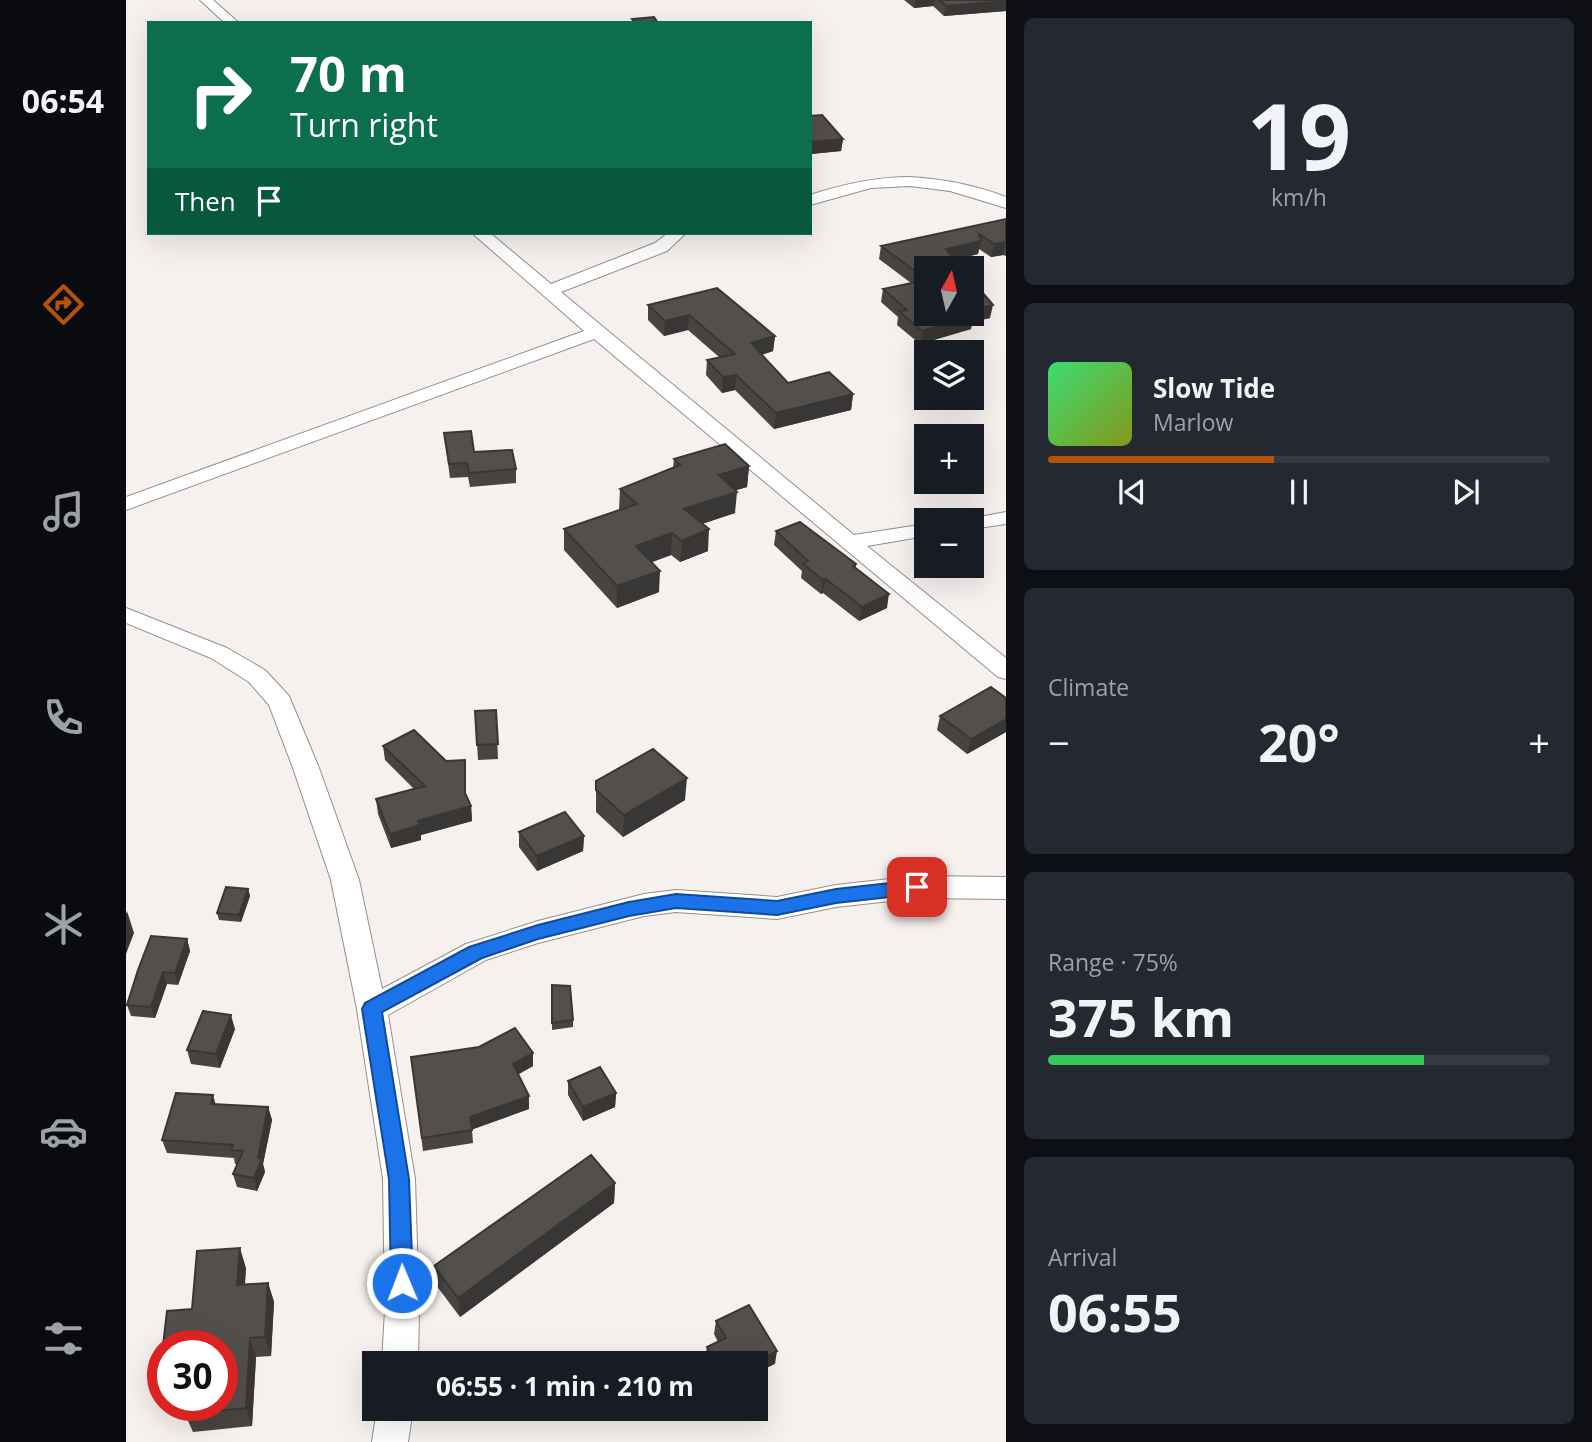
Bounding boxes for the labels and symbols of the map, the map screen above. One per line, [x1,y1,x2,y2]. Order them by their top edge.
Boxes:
north arrow [914,256,984,326]
pin [887,857,947,917]
position arrow [365,1246,439,1320]
speed limit sign: 30 [147,1330,238,1421]

